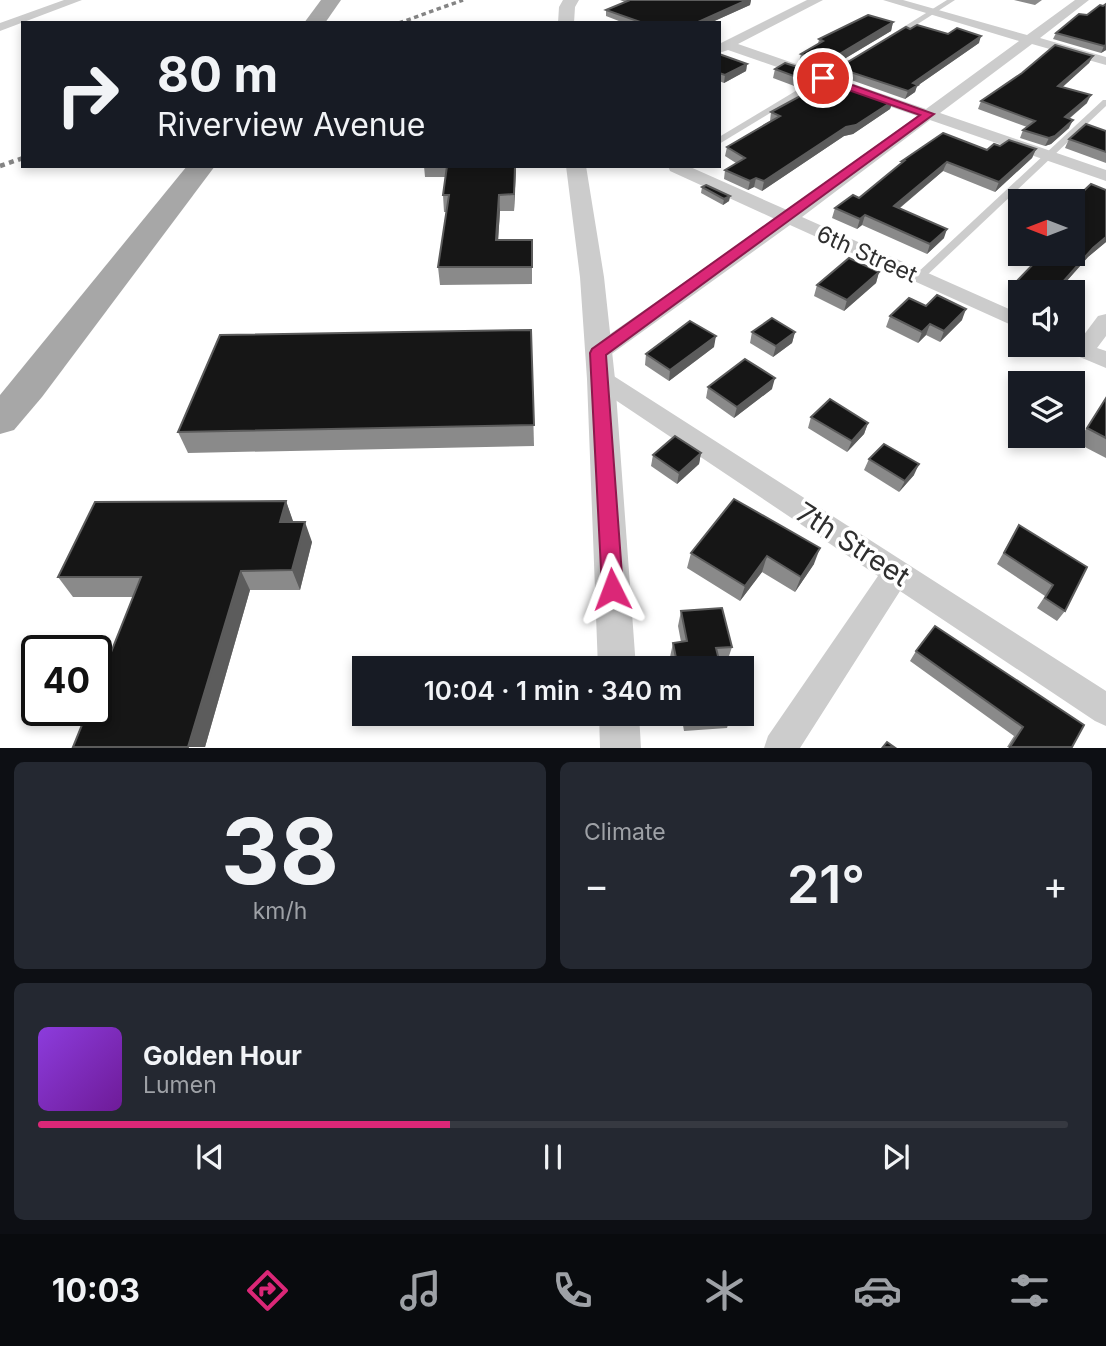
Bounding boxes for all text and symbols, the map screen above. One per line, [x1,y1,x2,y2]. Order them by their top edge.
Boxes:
text: 80 m [157,45,278,104]
pin [793,48,853,108]
icon: right [42,49,133,140]
icon: arrive [804,59,842,97]
text: Riverview Avenue [157,105,425,144]
north arrow [1008,189,1085,266]
map controls [1008,189,1085,448]
street label: 6th Street [813,219,922,289]
button: sound [1008,280,1085,357]
button: layers [1008,371,1085,448]
street label: 7th Street [790,495,916,593]
position arrow [575,552,649,626]
speed limit sign: 40 [21,635,112,726]
text: 10:04 · 1 min · 340 m [424,675,682,706]
text: 38 [221,796,339,906]
text: Climate [584,818,666,846]
text: 21° [787,853,865,916]
text: − [584,862,609,908]
text: + [1043,862,1068,908]
text: km/h [253,897,307,925]
text: Golden Hour [143,1040,302,1071]
text: Lumen [143,1071,217,1099]
icon: previous [191,1138,229,1176]
icon: pause [534,1138,572,1176]
icon: next [877,1138,915,1176]
icon: directions [243,1266,292,1315]
icon: music [396,1266,445,1315]
icon: phone [548,1266,597,1315]
icon: climate [700,1266,749,1315]
icon: car [853,1266,902,1315]
icon: filters [1005,1266,1054,1315]
text: 10:03 [52,1271,140,1310]

